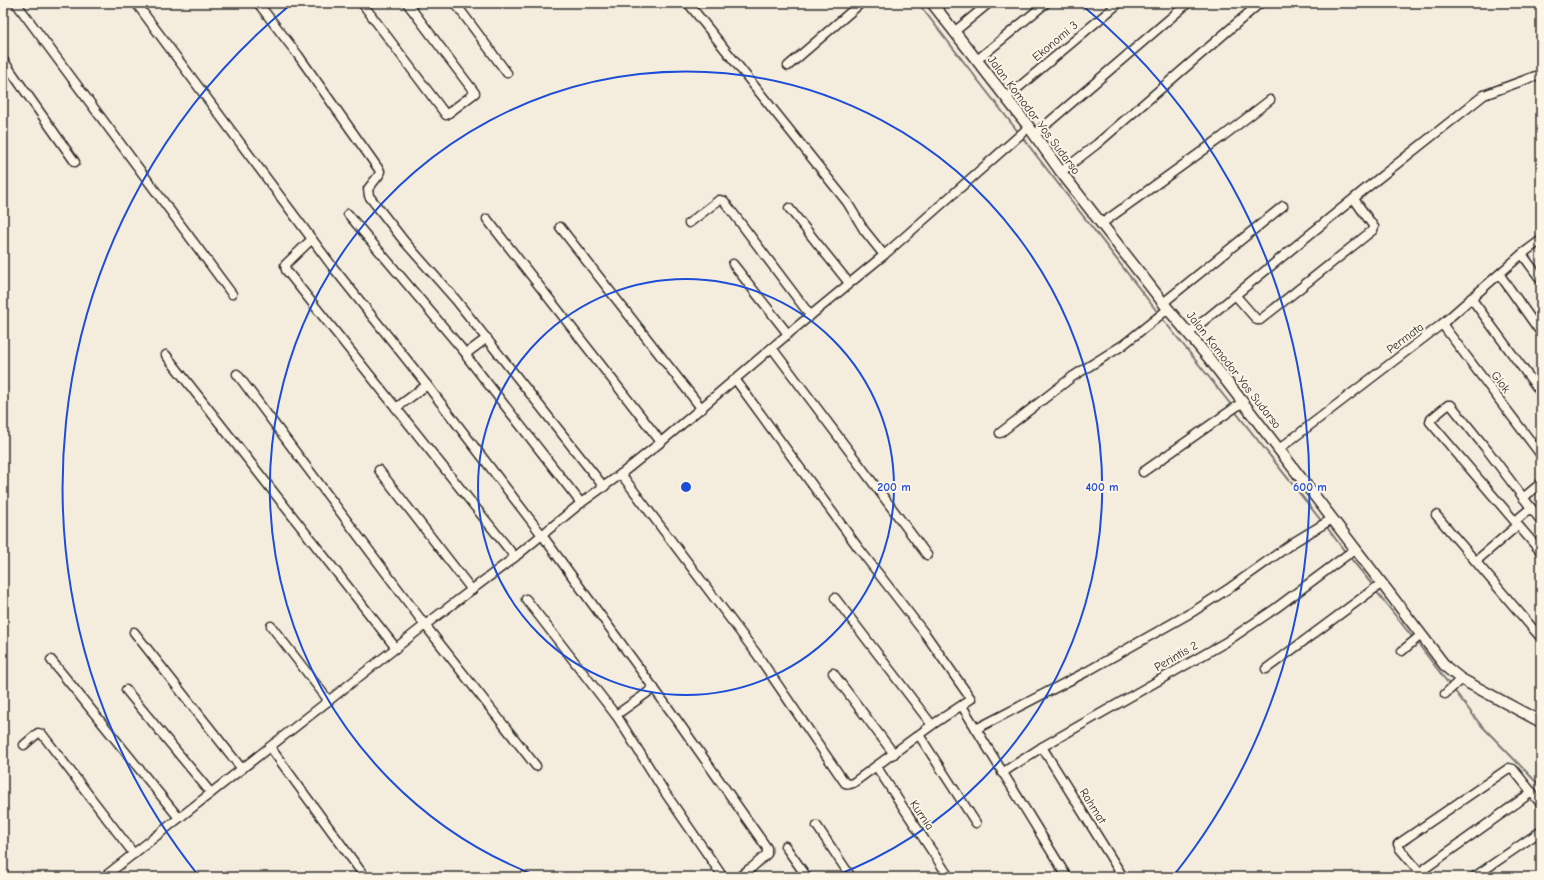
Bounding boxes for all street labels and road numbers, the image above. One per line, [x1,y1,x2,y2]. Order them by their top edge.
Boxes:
street label: Ekonomi 3 [1029,18,1081,64]
street label: Jalan Komodor Yos Sudarso [985,53,1083,177]
street label: Jalan Komodor Yos Sudarso [1184,309,1284,431]
street label: Permata [1384,320,1426,356]
street label: Giok [1488,368,1514,396]
street label: Perintis 2 [1152,638,1200,674]
street label: Rahmat [1077,786,1110,827]
street label: Kurnia [907,797,937,833]

